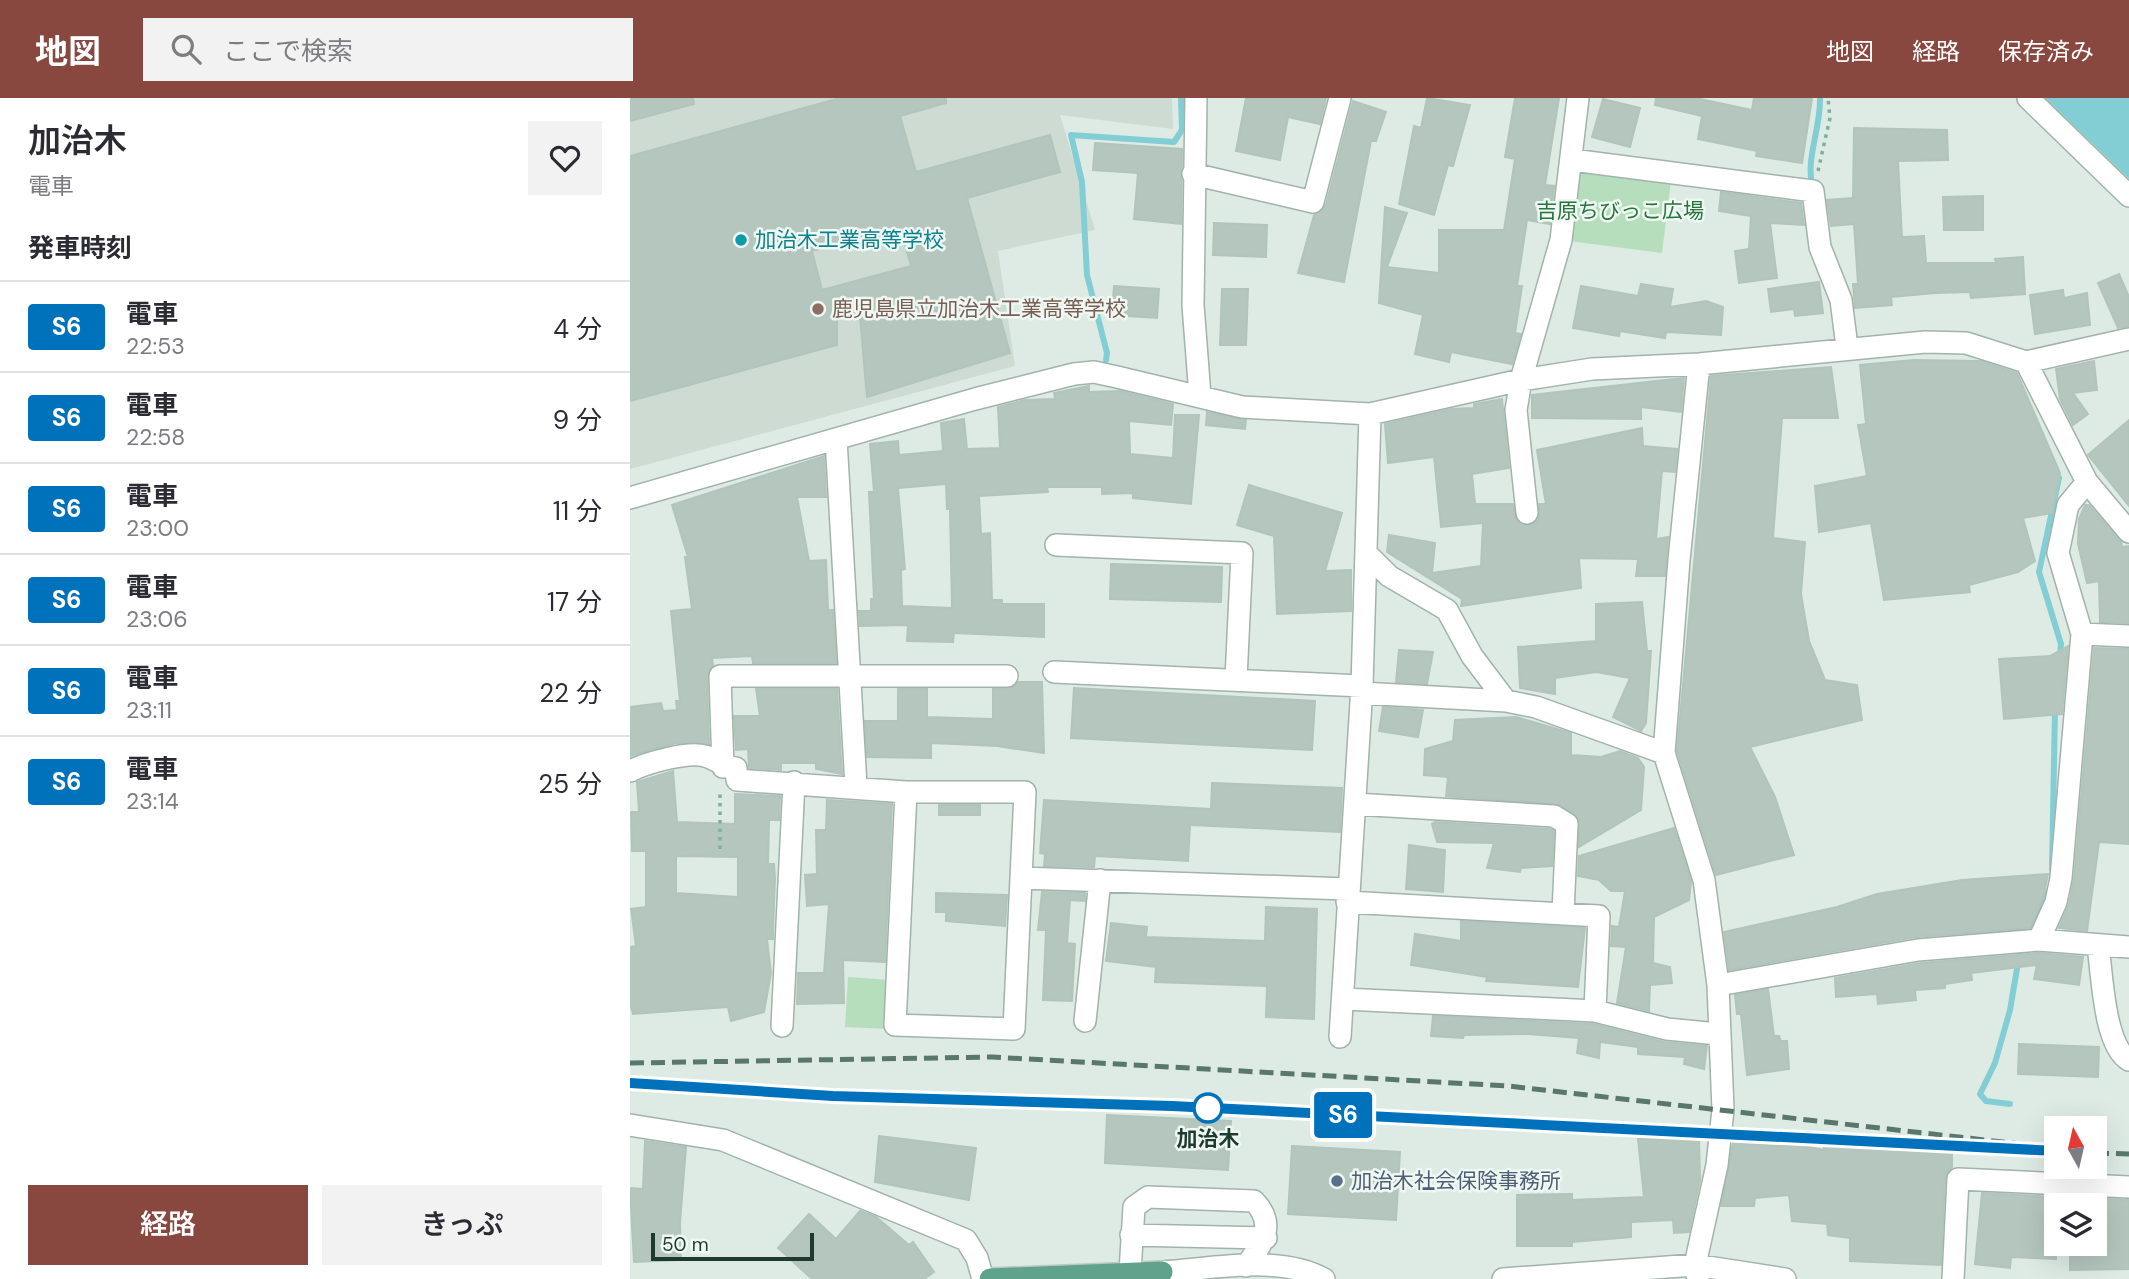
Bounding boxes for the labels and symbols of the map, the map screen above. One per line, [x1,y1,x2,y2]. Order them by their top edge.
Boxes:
park label: 吉原ちびっこ広場 [1536,197,1704,225]
place label: 加治木工業高等学校 [755,226,944,254]
marker: 加治木工業高等学校 [733,232,749,248]
place label: 鹿児島県立加治木工業高等学校 [832,295,1126,323]
marker: 鹿児島県立加治木工業高等学校 [810,301,826,317]
line badge: S6 [1312,1092,1374,1138]
marker: 加治木 [1193,1093,1223,1123]
north arrow [2044,1116,2107,1180]
place label: 加治木 [1177,1125,1240,1153]
place label: 加治木社会保険事務所 [1351,1167,1561,1195]
marker: 加治木社会保険事務所 [1329,1173,1345,1189]
scale bar [651,1230,814,1262]

